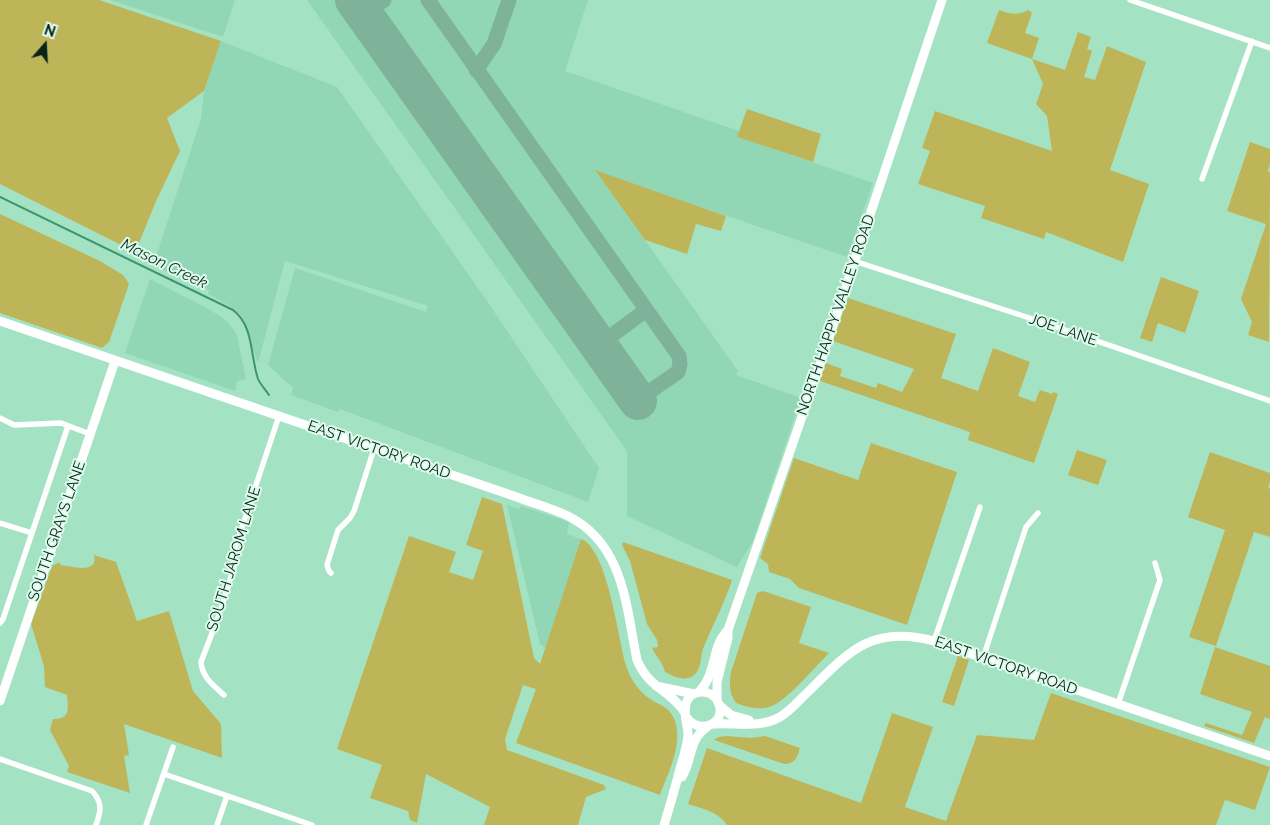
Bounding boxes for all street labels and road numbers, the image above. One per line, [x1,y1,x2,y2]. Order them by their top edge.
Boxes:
street label: NORTH HAPPY VALLEY ROAD [793,212,879,418]
street label: JOE LANE [1026,310,1100,350]
street label: EAST VICTORY ROAD [305,417,453,483]
street label: SOUTH GRAYS LANE [25,459,89,603]
street label: SOUTH JAROM LANE [203,484,265,634]
street label: EAST VICTORY ROAD [932,633,1080,699]

